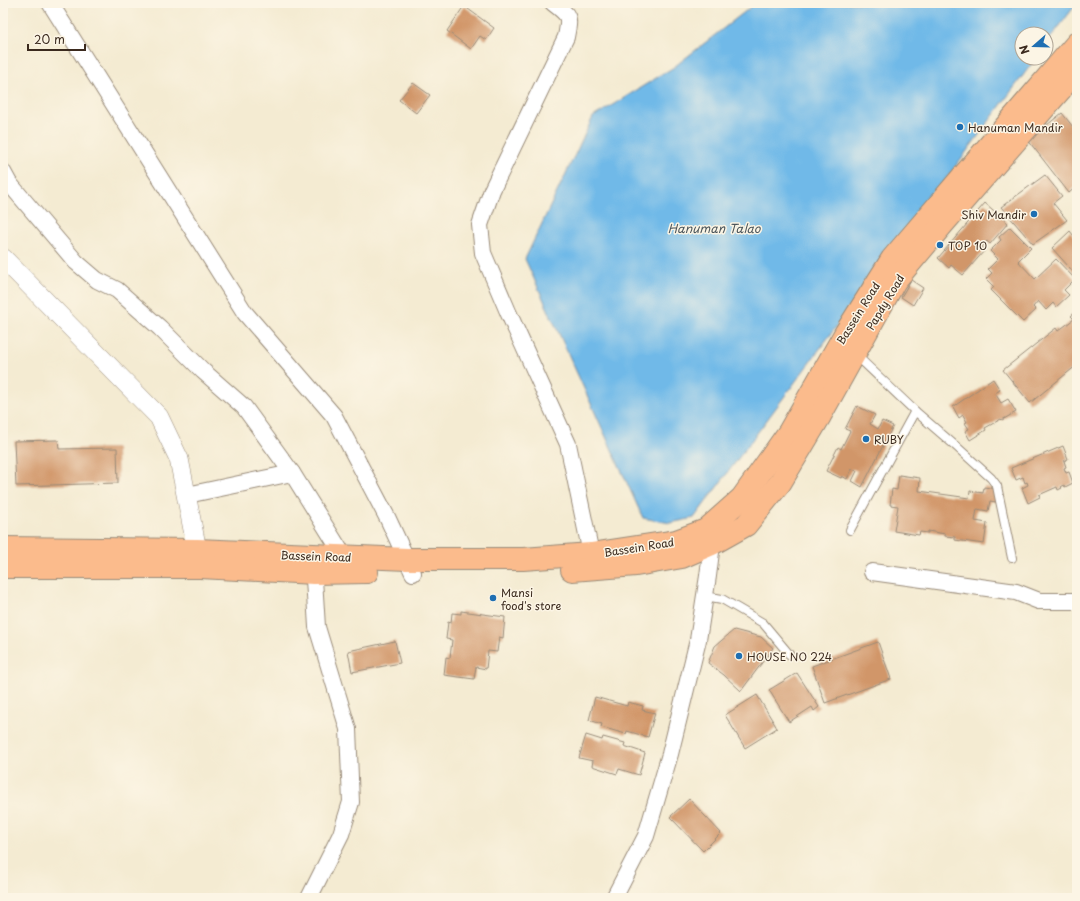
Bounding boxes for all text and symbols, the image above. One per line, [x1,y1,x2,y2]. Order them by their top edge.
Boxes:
scale bar [28,26,85,52]
north arrow [1014,26,1054,66]
text: 20 m [34,30,65,48]
text: N [1015,42,1034,57]
place label: Hanuman Mandir [968,119,1064,136]
marker: Hanuman Mandir [955,122,965,132]
place label: Shiv Mandir [961,206,1026,223]
marker: Shiv Mandir [1029,209,1039,219]
water label: Hanuman Talao [668,219,762,237]
place label: TOP 10 [948,237,987,254]
marker: TOP 10 [935,240,945,250]
street label: Papdy Road [862,271,908,333]
street label: Bassein Road [832,278,884,348]
place label: RUBY [874,431,904,448]
marker: RUBY [861,434,871,444]
street label: Bassein Road [603,533,675,561]
street label: Bassein Road [280,546,352,566]
place label: Mansi food's store [501,584,562,614]
marker: Mansi food's store [488,593,498,603]
place label: HOUSE NO 224 [747,648,832,665]
marker: HOUSE NO 224 [734,651,744,661]

